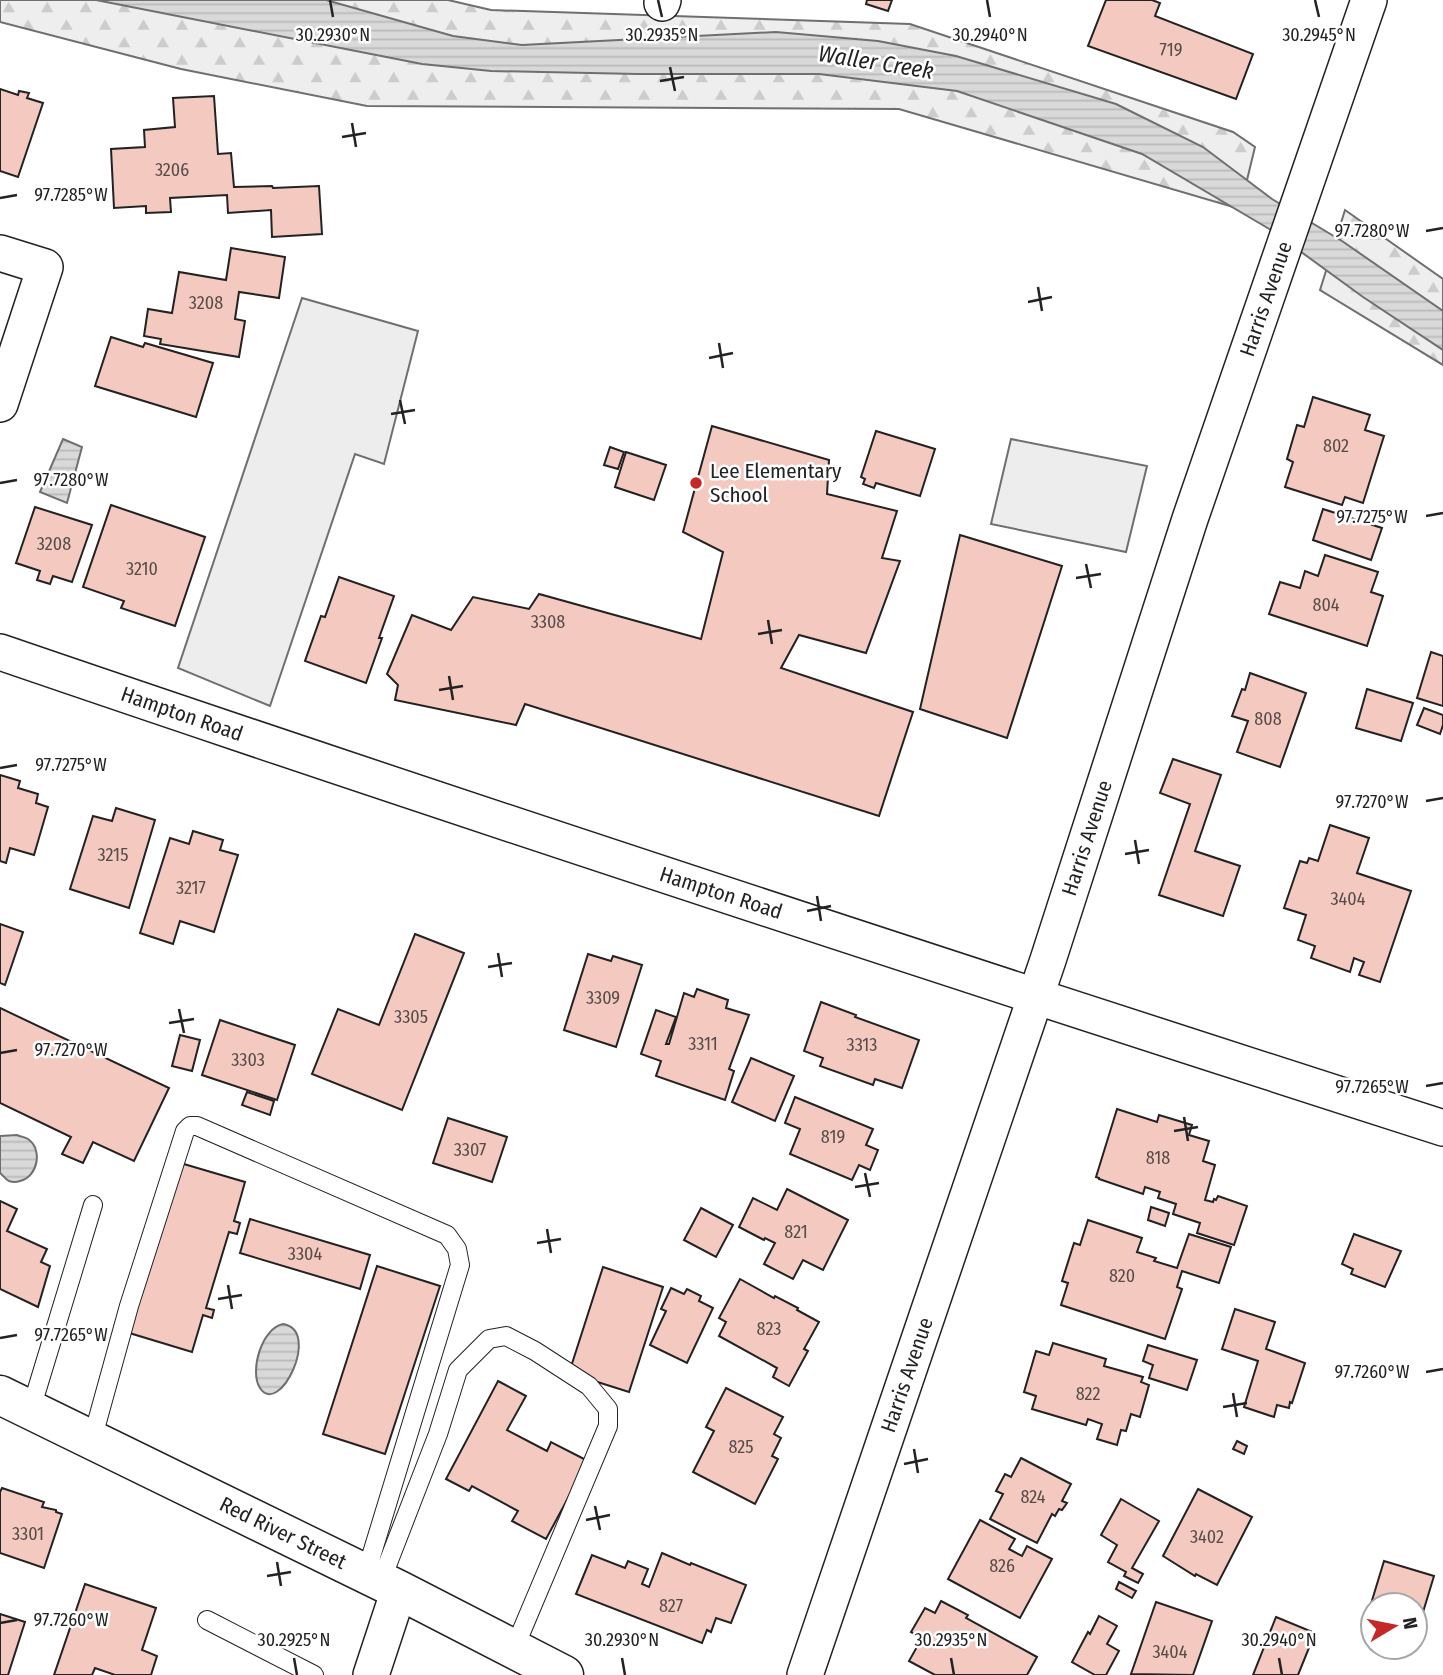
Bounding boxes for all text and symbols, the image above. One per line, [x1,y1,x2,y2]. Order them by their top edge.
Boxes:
text: 30.2930°N [296,24,370,46]
text: 30.2935°N [625,24,699,46]
text: 30.2940°N [952,24,1028,46]
text: 30.2945°N [1282,24,1356,46]
water label: Waller Creek [816,39,936,85]
house number: 719 [1160,39,1182,61]
house number: 3206 [155,159,189,181]
text: 97.7285°W [34,184,108,206]
text: 97.7280°W [1335,220,1410,242]
street label: Harris Avenue [1234,238,1298,360]
house number: 3208 [189,292,223,314]
house number: 802 [1323,435,1349,457]
place label: Lee Elementary School [710,458,842,508]
text: 97.7280°W [34,469,109,491]
marker: Lee Elementary School [688,475,704,491]
text: 97.7275°W [1336,506,1408,528]
house number: 3208 [37,533,71,555]
house number: 3210 [126,558,158,580]
house number: 804 [1312,594,1340,616]
house number: 3308 [531,611,565,633]
street label: Hampton Road [117,681,247,747]
house number: 808 [1254,708,1282,730]
text: 97.7275°W [35,754,107,776]
street label: Harris Avenue [1056,777,1118,899]
text: 97.7270°W [1336,791,1409,813]
house number: 3215 [98,844,128,866]
street label: Hampton Road [656,861,786,925]
house number: 3217 [176,877,206,899]
house number: 3404 [1331,888,1366,910]
house number: 3309 [586,987,620,1009]
house number: 3305 [394,1006,428,1028]
house number: 3311 [688,1033,718,1055]
house number: 3313 [847,1034,877,1056]
text: 97.7270°W [35,1039,108,1061]
house number: 3303 [231,1049,265,1071]
text: 97.7265°W [1335,1076,1409,1098]
house number: 819 [821,1126,845,1148]
house number: 3307 [454,1139,486,1161]
house number: 818 [1146,1147,1170,1169]
house number: 821 [784,1221,808,1243]
house number: 3304 [288,1243,322,1265]
house number: 820 [1109,1265,1135,1287]
street label: Harris Avenue [875,1314,939,1436]
house number: 823 [757,1318,781,1340]
text: 97.7265°W [34,1324,108,1346]
text: 97.7260°W [1335,1361,1410,1383]
house number: 822 [1076,1383,1100,1405]
house number: 825 [728,1436,754,1458]
house number: 824 [1020,1486,1046,1508]
street label: Red River Street [215,1491,351,1575]
house number: 3301 [12,1523,44,1545]
house number: 3402 [1190,1526,1224,1548]
house number: 826 [989,1555,1015,1577]
north arrow [1359,1591,1429,1661]
house number: 827 [659,1595,683,1617]
text: 97.7260°W [34,1609,109,1631]
text: N [1398,1616,1423,1631]
text: 30.2925°N [258,1629,330,1651]
text: 30.2930°N [585,1629,659,1651]
text: 30.2935°N [914,1629,988,1651]
text: 30.2940°N [1241,1629,1317,1651]
house number: 3404 [1153,1641,1188,1663]

